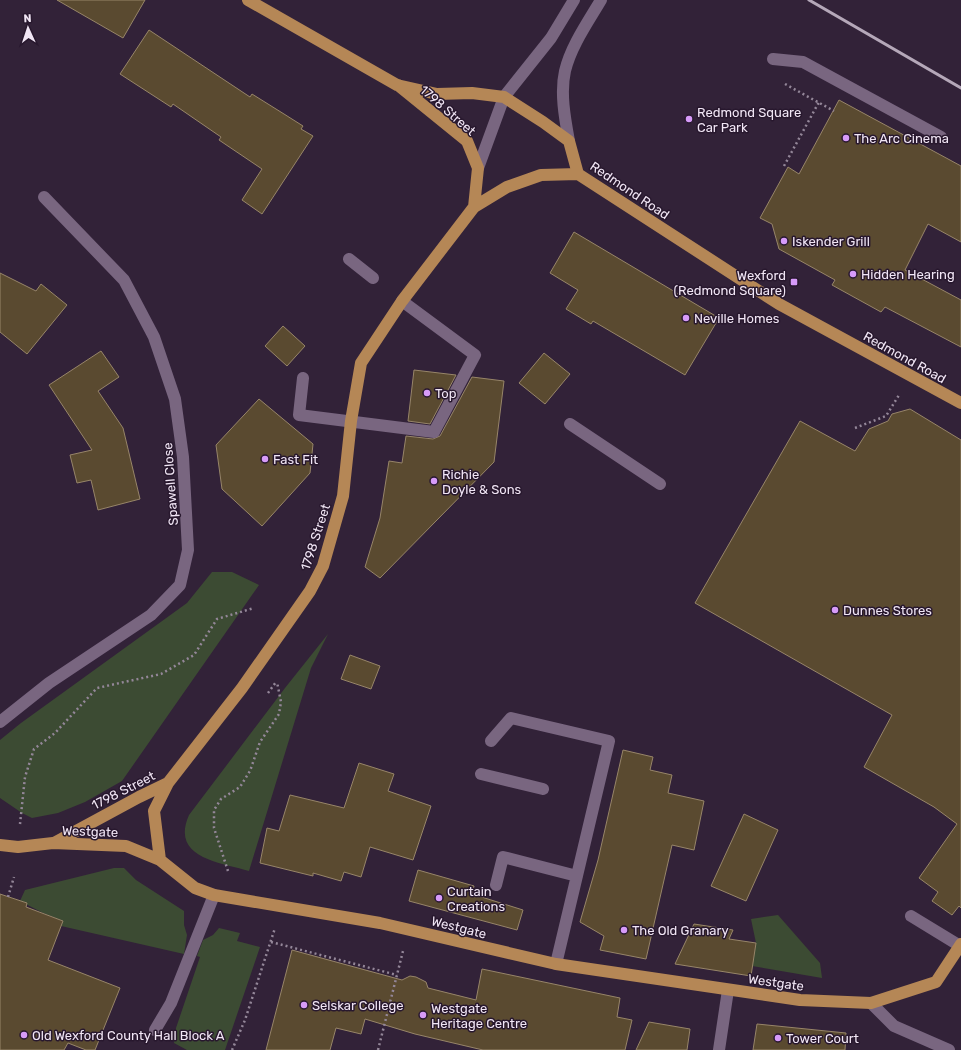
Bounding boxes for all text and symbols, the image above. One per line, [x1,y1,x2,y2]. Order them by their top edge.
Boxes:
north arrow [8,8,48,48]
text: N [23,12,32,25]
street label: 1798 Street [417,82,479,139]
place label: Redmond Square Car Park [697,105,801,135]
marker: Redmond Square Car Park [684,114,694,124]
place label: The Arc Cinema [854,131,949,146]
marker: The Arc Cinema [841,133,851,143]
street label: Redmond Road [587,158,672,222]
place label: Iskender Grill [792,234,870,249]
marker: Iskender Grill [779,236,789,246]
place label: Hidden Hearing [861,267,955,283]
place label: Wexford (Redmond Square) [674,268,786,298]
marker: Hidden Hearing [848,269,858,279]
marker: Wexford (Redmond Square) [789,277,799,287]
place label: Neville Homes [694,311,780,326]
marker: Neville Homes [681,313,691,323]
street label: Redmond Road [861,329,949,386]
place label: Top [435,386,457,401]
marker: Top [422,388,432,398]
street label: Spawell Close [160,442,181,526]
place label: Fast Fit [273,452,318,467]
marker: Fast Fit [260,454,270,464]
place label: Richie Doyle & Sons [442,467,522,497]
marker: Richie Doyle & Sons [429,476,439,486]
street label: 1798 Street [298,502,333,572]
place label: Dunnes Stores [843,603,932,618]
marker: Dunnes Stores [830,605,840,615]
street label: 1798 Street [89,768,157,813]
street label: Westgate [62,823,118,841]
place label: Curtain Creations [447,884,505,914]
marker: Curtain Creations [434,893,444,903]
street label: Westgate [429,913,488,943]
place label: The Old Granary [632,923,729,938]
marker: The Old Granary [619,925,629,935]
street label: Westgate [747,971,805,995]
place label: Selskar College [312,998,404,1014]
marker: Selskar College [299,1000,309,1010]
place label: Westgate Heritage Centre [431,1001,527,1032]
marker: Westgate Heritage Centre [418,1010,428,1020]
place label: Old Wexford County Hall Block A [32,1028,225,1043]
marker: Old Wexford County Hall Block A [19,1030,29,1040]
place label: Tower Court [786,1031,859,1046]
marker: Tower Court [773,1033,783,1043]

